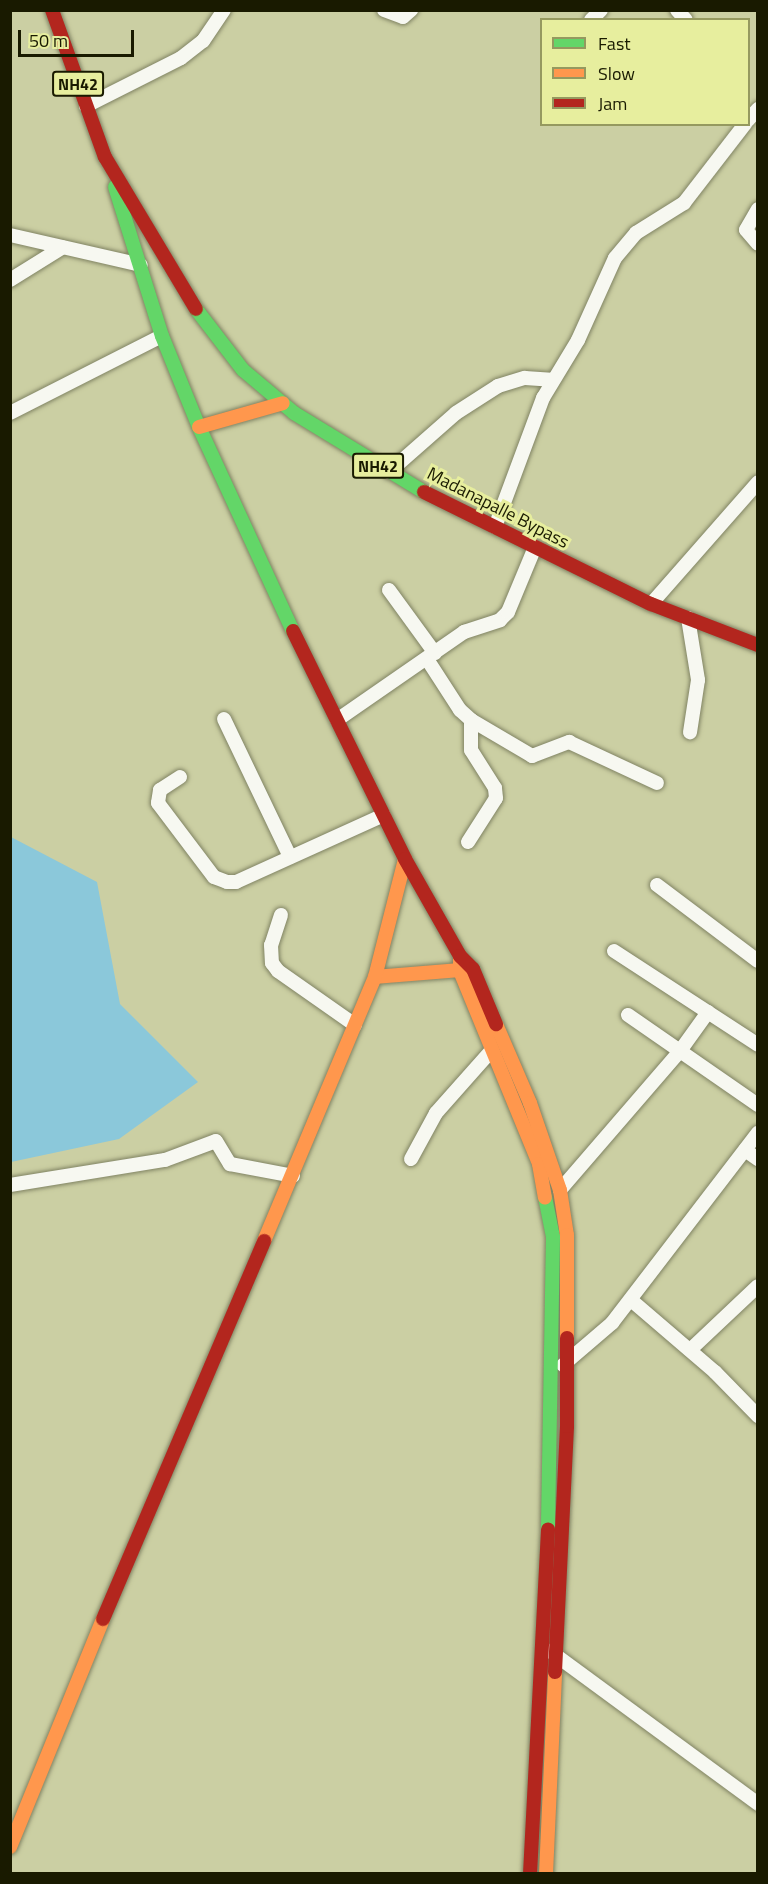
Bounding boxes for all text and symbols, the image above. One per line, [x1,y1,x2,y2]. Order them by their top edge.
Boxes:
scale bar [21,18,136,56]
legend [540,18,750,126]
text: 50 m [29,27,68,54]
text: Fast [598,30,631,57]
text: Slow [598,60,635,87]
road number: NH42 [51,71,105,97]
text: Jam [598,90,627,117]
road number: NH42 [351,453,405,479]
street label: Madanapalle Bypass [424,463,572,553]

